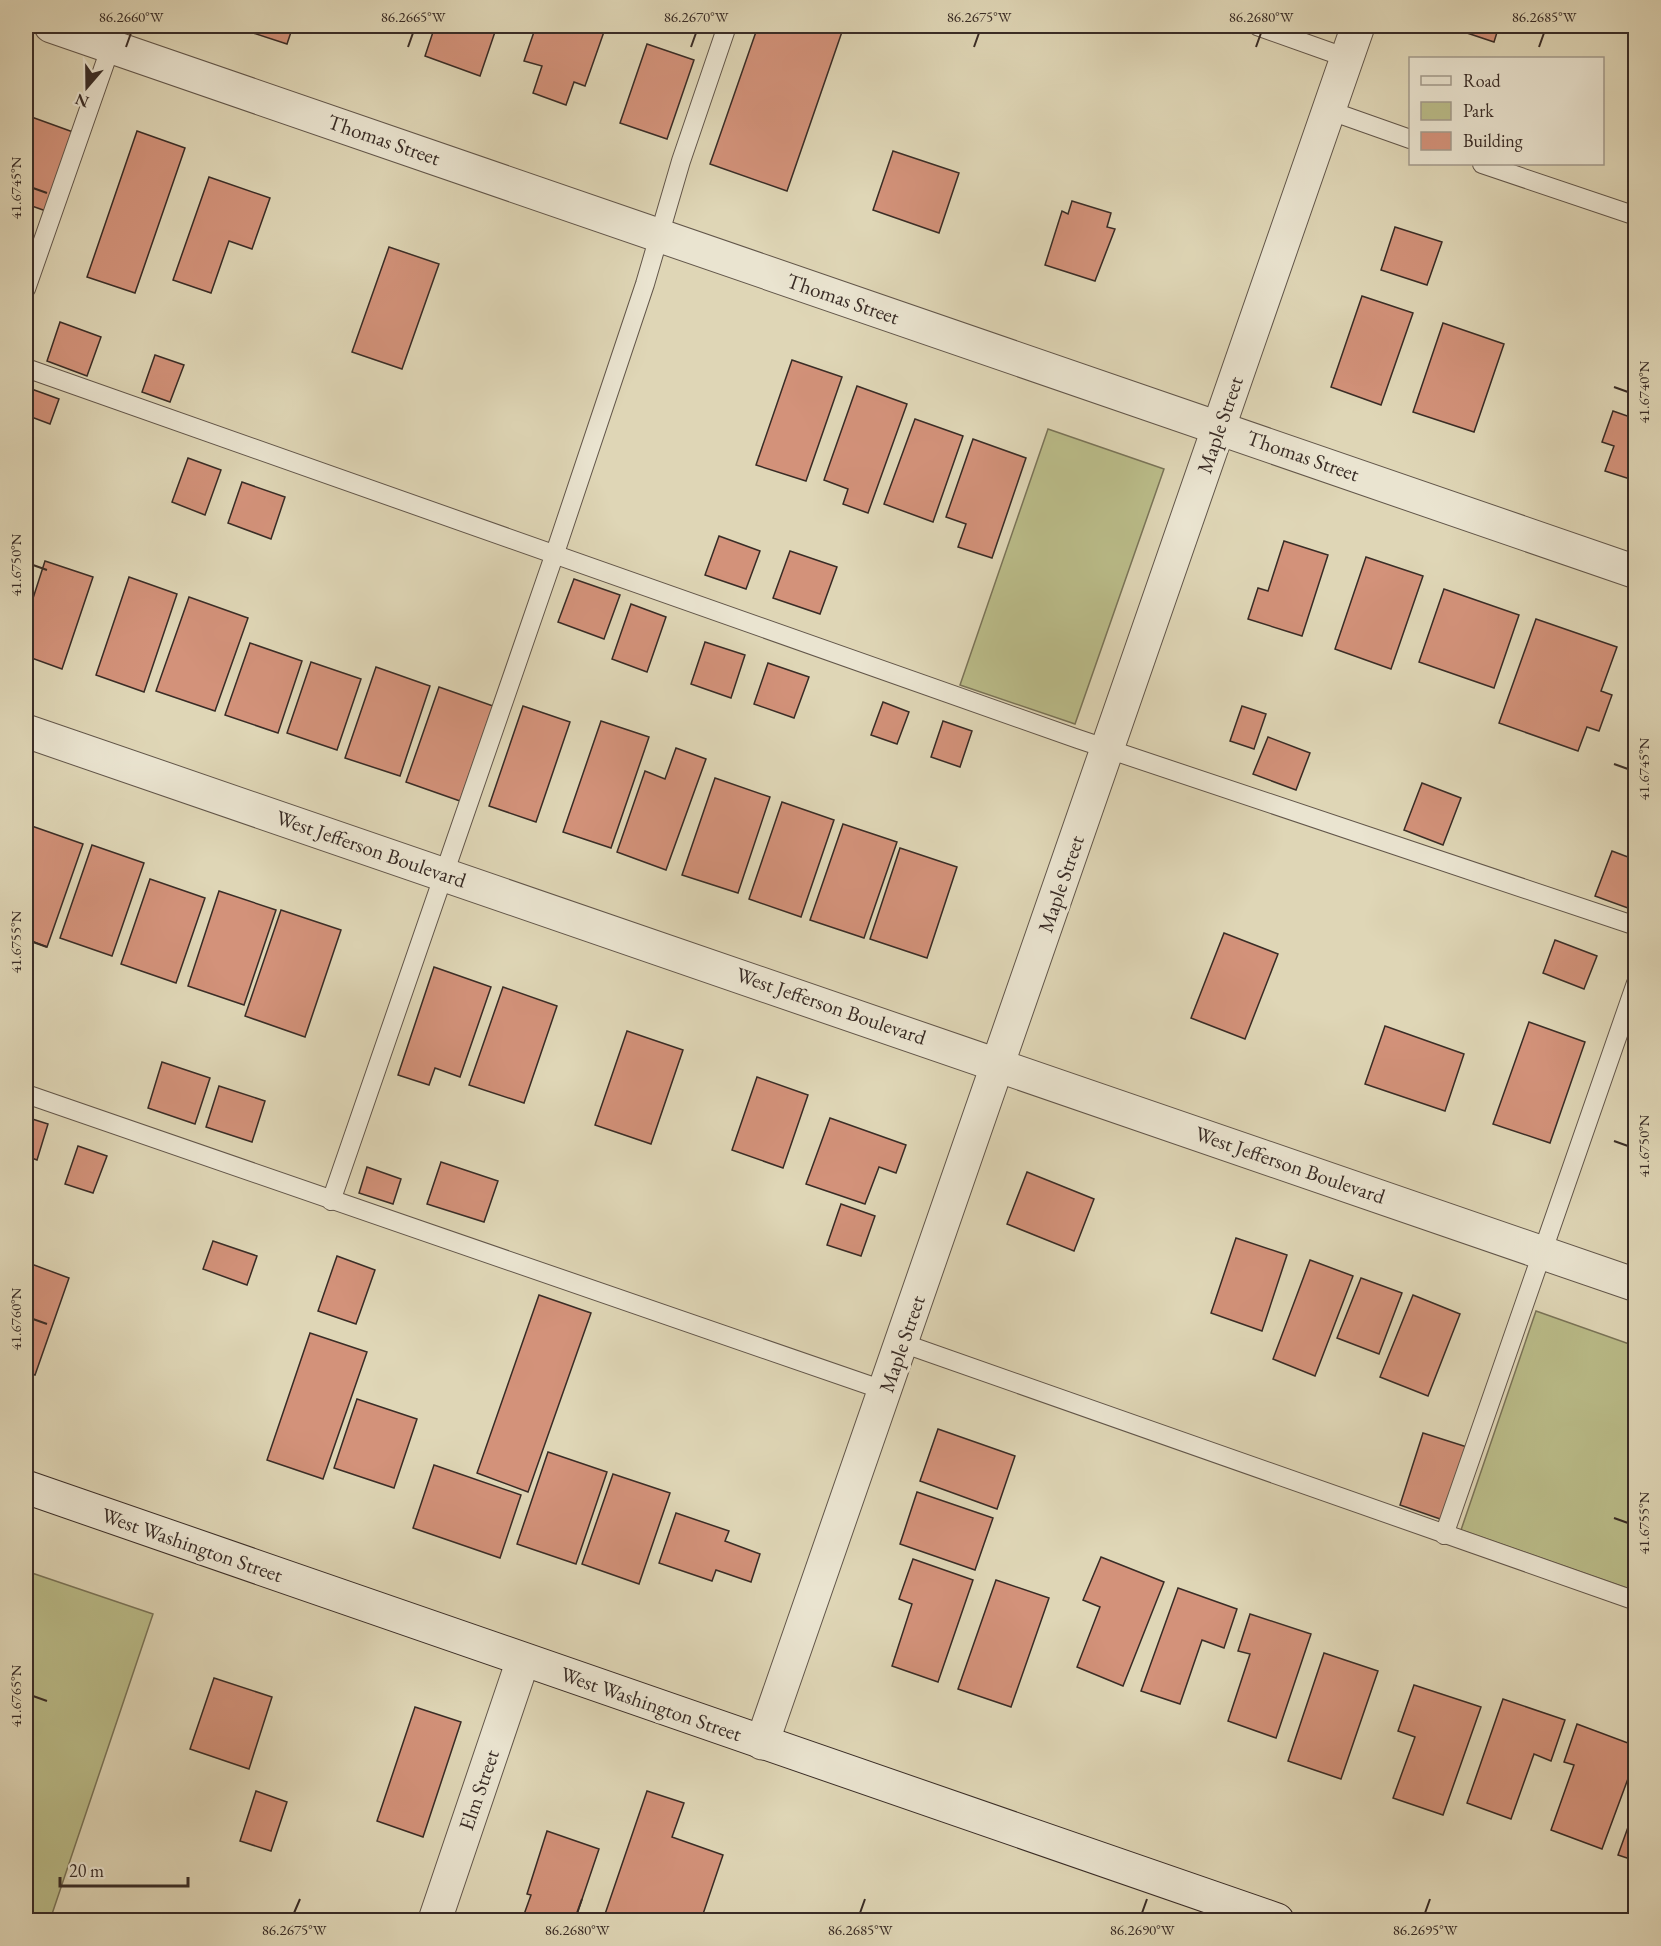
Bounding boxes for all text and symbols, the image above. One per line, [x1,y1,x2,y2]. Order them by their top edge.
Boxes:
text: 86.2660°W [99,7,164,26]
text: 86.2665°W [381,7,446,26]
text: 86.2670°W [664,7,729,26]
text: 86.2675°W [947,7,1012,26]
text: 86.2680°W [1229,7,1294,26]
text: 86.2685°W [1512,7,1577,26]
north arrow [57,57,117,117]
legend [1409,57,1604,165]
text: Road [1463,69,1502,92]
text: N [72,89,92,113]
text: Park [1463,99,1494,122]
street label: Thomas Street [324,108,444,171]
text: Building [1463,129,1523,152]
text: 41.6745°N [6,156,25,219]
street label: Thomas Street [783,267,903,330]
text: 41.6740°N [1634,360,1653,423]
street label: Maple Street [1190,372,1249,477]
street label: Thomas Street [1243,424,1363,487]
text: 41.6750°N [6,533,25,596]
text: 41.6745°N [1634,737,1653,800]
street label: West Jefferson Boulevard [273,803,470,894]
street label: Maple Street [1031,831,1090,936]
text: 41.6755°N [6,910,25,973]
street label: West Jefferson Boulevard [733,960,930,1051]
text: 41.6750°N [1634,1114,1653,1177]
street label: West Jefferson Boulevard [1192,1119,1389,1210]
text: 41.6760°N [6,1287,25,1350]
street label: Maple Street [872,1291,931,1396]
text: 41.6755°N [1634,1491,1653,1554]
street label: West Washington Street [98,1501,287,1588]
street label: West Washington Street [557,1660,746,1747]
text: 41.6765°N [6,1664,25,1727]
street label: Elm Street [452,1746,505,1834]
scale bar [60,1850,188,1888]
text: 20 m [69,1859,104,1882]
text: 86.2675°W [262,1920,327,1939]
text: 86.2680°W [545,1920,610,1939]
text: 86.2685°W [828,1920,893,1939]
text: 86.2690°W [1110,1920,1175,1939]
text: 86.2695°W [1393,1920,1458,1939]

